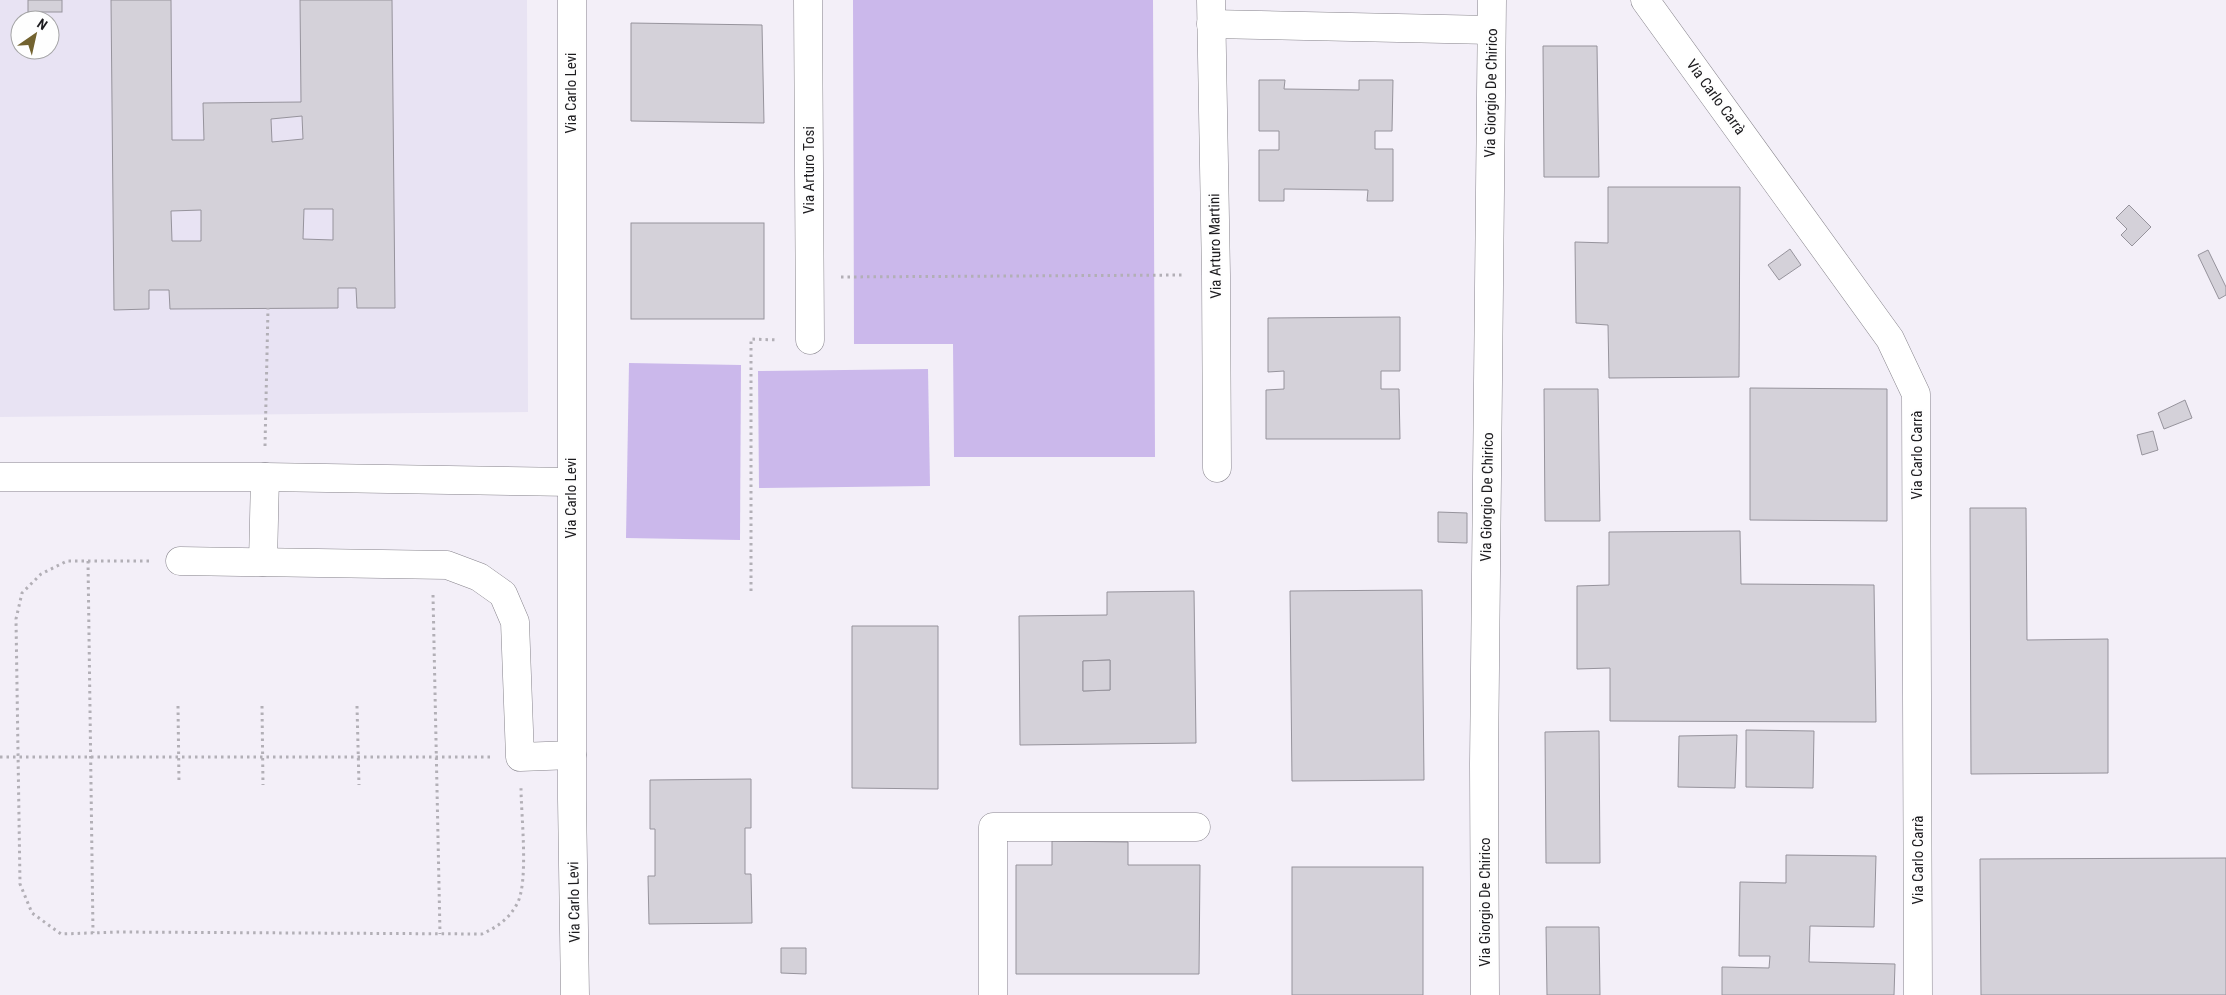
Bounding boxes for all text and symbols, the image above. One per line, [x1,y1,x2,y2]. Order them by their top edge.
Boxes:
north arrow [10,10,60,60]
text: N [34,15,50,33]
street label: Via Giorgio De Chirico [1481,28,1501,158]
street label: Via Carlo Levi [562,52,580,134]
street label: Via Carlo Carrà [1683,56,1749,138]
street label: Via Arturo Tosi [800,126,818,214]
street label: Via Arturo Martini [1205,193,1225,299]
street label: Via Carlo Carrà [1908,411,1926,499]
street label: Via Giorgio De Chirico [1477,432,1497,562]
street label: Via Carlo Levi [562,457,580,539]
street label: Via Carlo Carrà [1909,816,1927,904]
street label: Via Giorgio De Chirico [1476,837,1494,967]
street label: Via Carlo Levi [564,861,584,943]

